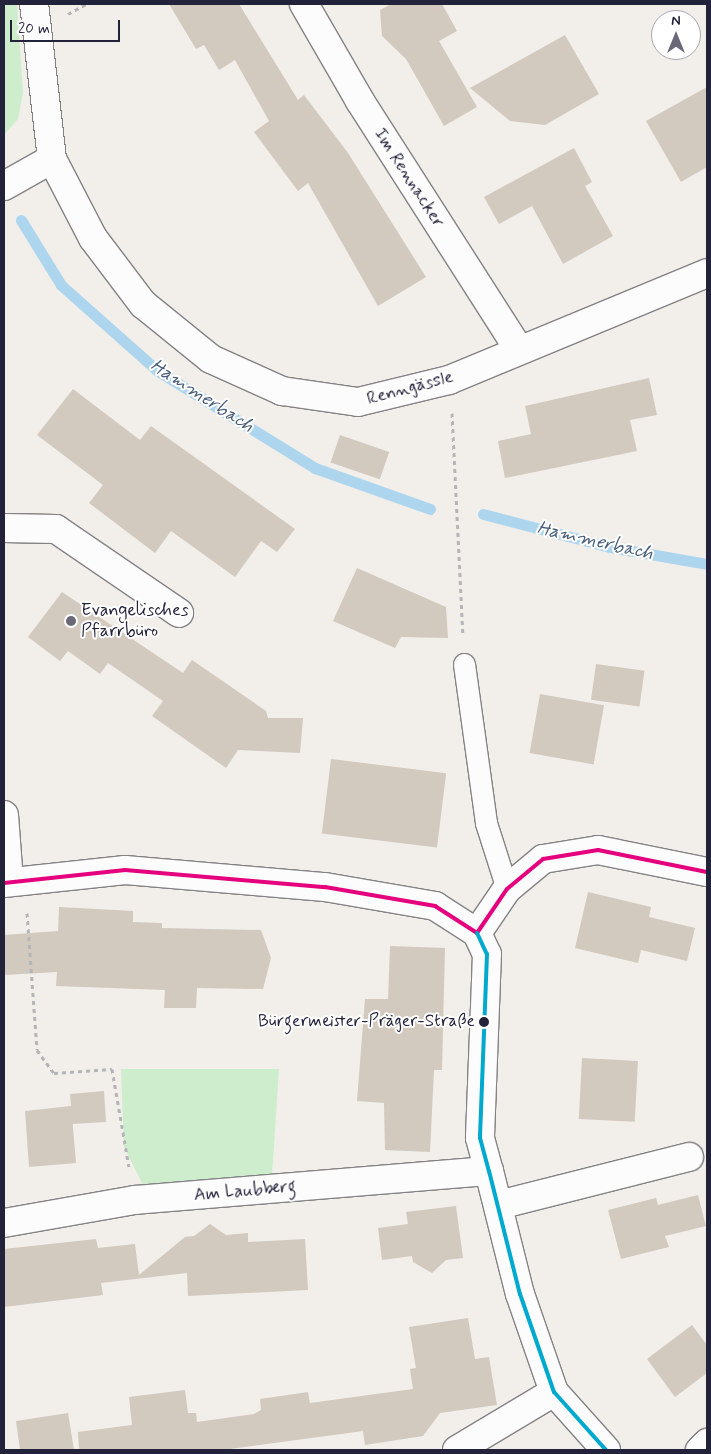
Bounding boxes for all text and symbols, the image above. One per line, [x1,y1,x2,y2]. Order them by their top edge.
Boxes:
scale bar [12,10,122,42]
north arrow [651,10,701,60]
text: N [671,12,681,30]
text: 20 m [18,19,50,39]
street label: Im Rennacker [369,124,449,232]
water label: Hammerbach [146,354,258,438]
street label: Renngässle [364,366,456,410]
water label: Hammerbach [535,517,655,565]
place label: Evangelisches Pfarrbüro [81,600,189,642]
marker: Evangelisches Pfarrbüro [65,615,77,627]
place label: Bürgermeister-Präger-Straße [258,1012,475,1032]
marker: Bürgermeister-Präger-Straße [479,1017,489,1027]
street label: Am Laubberg [193,1176,297,1206]

